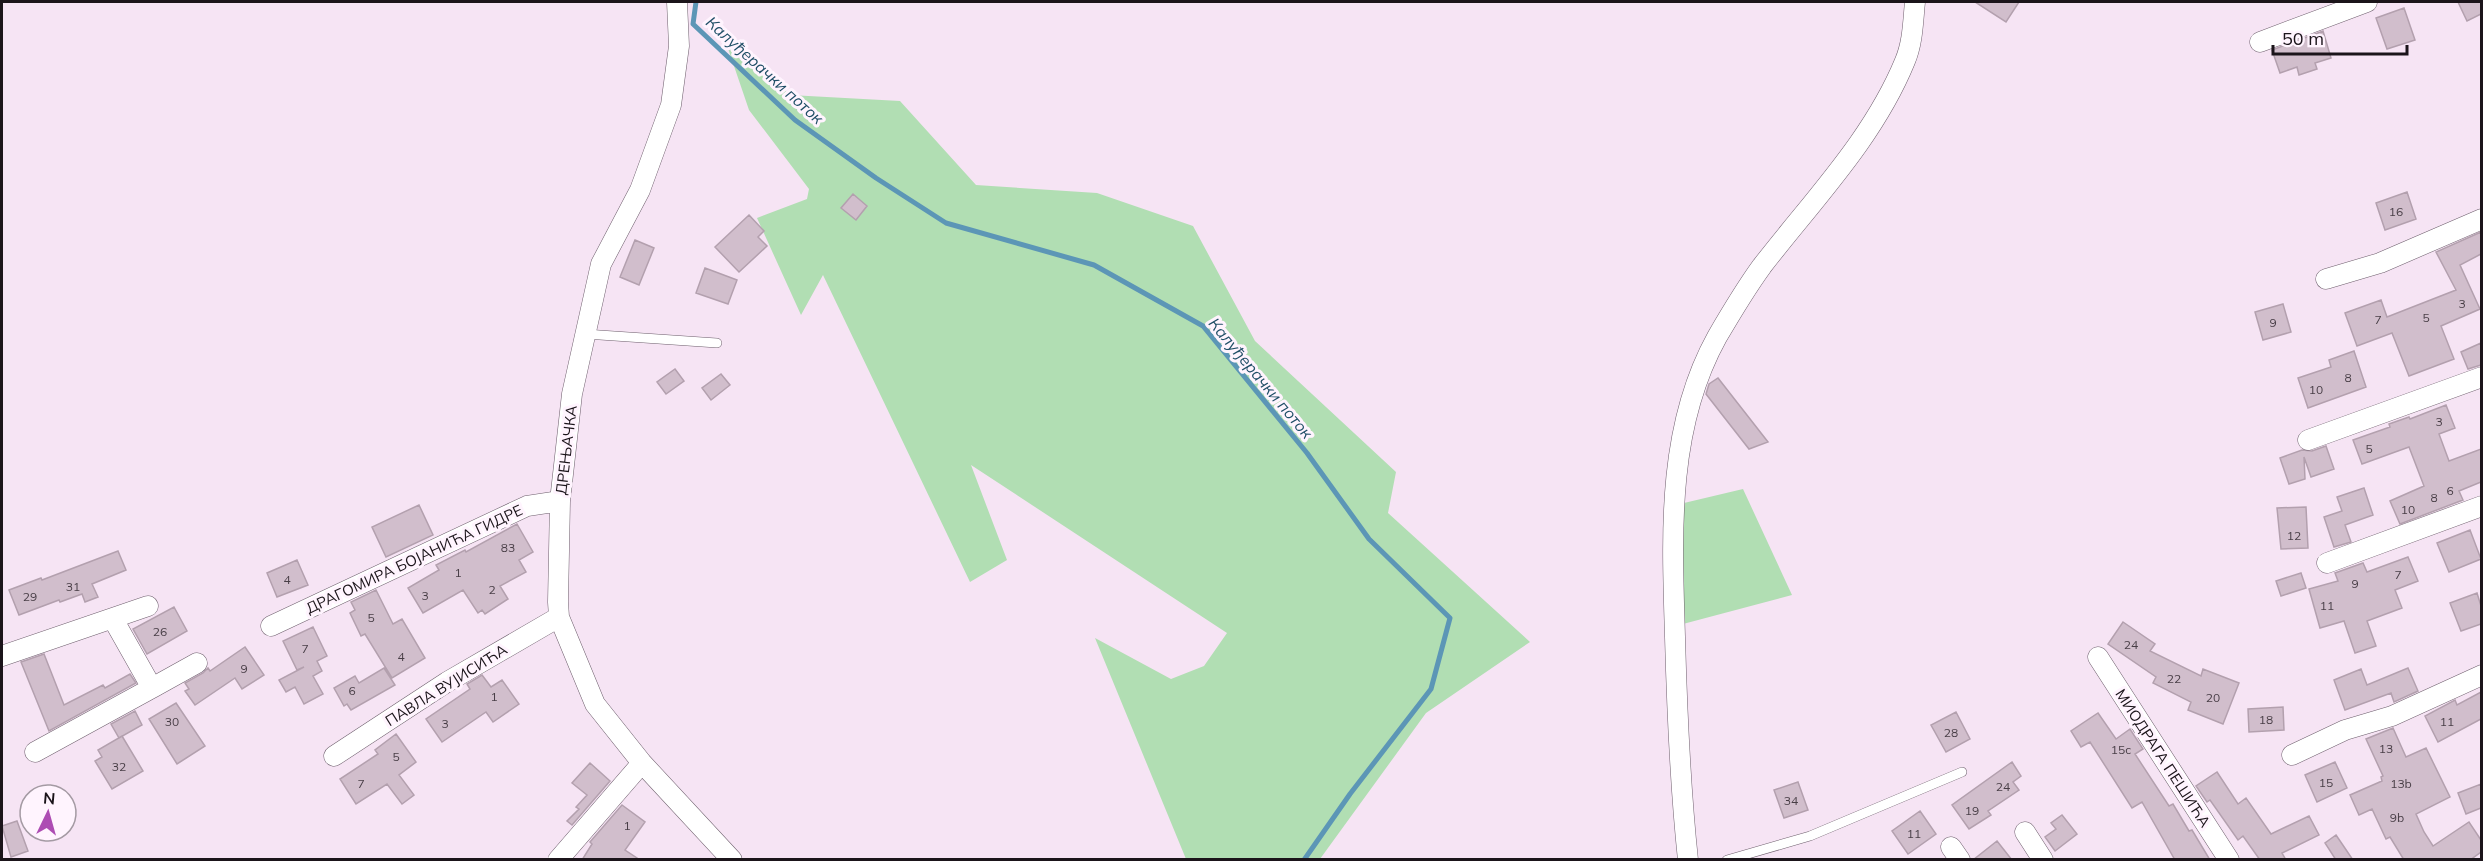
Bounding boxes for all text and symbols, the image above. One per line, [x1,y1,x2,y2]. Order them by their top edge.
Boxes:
water label: Калуђерачки поток [702,12,828,128]
scale bar [2273,18,2406,56]
text: 50 m [2282,27,2324,50]
house number: 16 [2389,204,2403,219]
house number: 3 [2458,296,2466,311]
house number: 5 [2422,310,2430,325]
house number: 7 [2374,312,2382,327]
water label: Калуђерачки поток [1205,314,1318,443]
house number: 9 [2269,315,2277,330]
house number: 8 [2344,370,2352,385]
house number: 10 [2309,382,2323,397]
street label: ДРЕЊАЧКА [551,404,581,496]
house number: 3 [2435,414,2443,429]
house number: 5 [2365,441,2373,456]
house number: 6 [2446,483,2454,498]
house number: 8 [2430,490,2438,505]
street label: ДРАГОМИРА БОЈАНИЋА ГИДРЕ [303,500,526,618]
house number: 10 [2401,502,2415,517]
house number: 12 [2287,528,2301,543]
house number: 83 [501,540,515,555]
house number: 1 [454,565,462,580]
house number: 7 [2394,567,2402,582]
house number: 4 [283,572,291,587]
house number: 9 [2351,576,2359,591]
house number: 31 [66,579,80,594]
house number: 2 [488,582,496,597]
house number: 3 [421,588,429,603]
house number: 29 [23,589,37,604]
house number: 11 [2320,598,2334,613]
house number: 5 [367,610,375,625]
house number: 26 [153,624,167,639]
house number: 24 [2124,637,2138,652]
street label: ПАВЛА ВУЈИСИЋА [382,640,510,730]
house number: 7 [301,641,309,656]
house number: 4 [397,649,405,664]
house number: 9 [240,661,248,676]
house number: 22 [2167,671,2181,686]
house number: 6 [348,683,356,698]
street label: МИОДРАГА ПЕШИЋА [2111,685,2215,831]
house number: 1 [490,689,498,704]
house number: 20 [2206,690,2220,705]
house number: 18 [2259,712,2273,727]
house number: 30 [165,714,179,729]
house number: 11 [2440,714,2454,729]
house number: 3 [441,716,449,731]
house number: 28 [1944,725,1958,740]
house number: 13 [2379,741,2393,756]
house number: 15c [2111,742,2131,757]
house number: 5 [392,749,400,764]
house number: 32 [112,759,126,774]
house number: 15 [2319,775,2333,790]
house number: 7 [357,776,365,791]
house number: 13b [2390,776,2412,791]
house number: 24 [1996,779,2010,794]
north arrow [18,783,78,843]
text: N [42,788,56,809]
house number: 34 [1784,793,1798,808]
house number: 19 [1965,803,1979,818]
house number: 9b [2390,810,2404,825]
house number: 1 [623,818,631,833]
house number: 11 [1907,826,1921,841]

